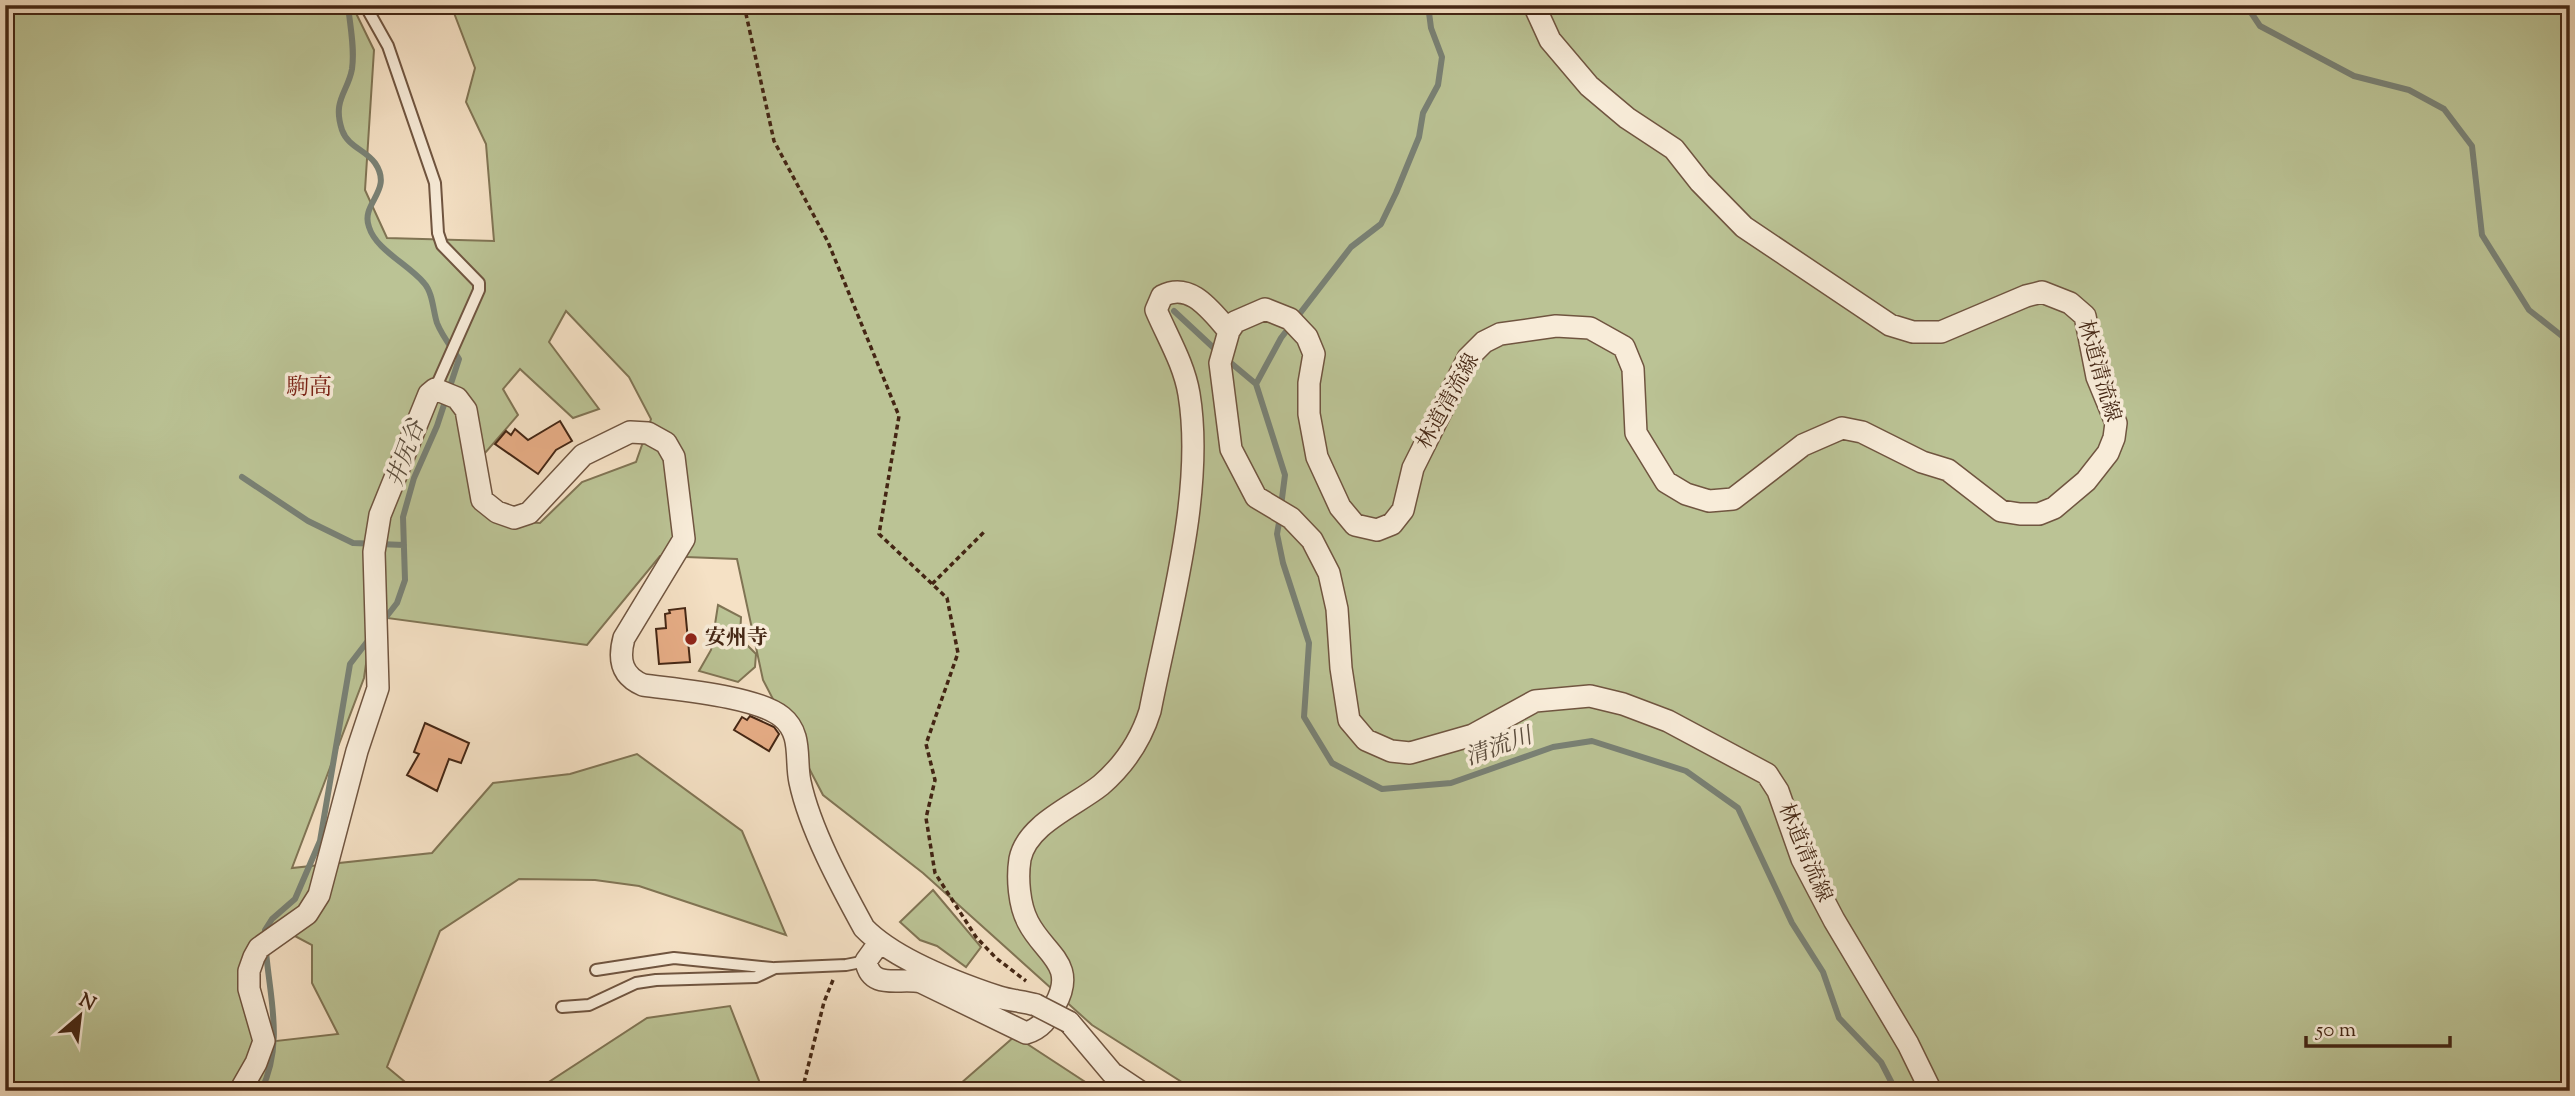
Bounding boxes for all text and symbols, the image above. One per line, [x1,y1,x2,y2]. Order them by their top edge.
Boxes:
street label: 林道清流線 [2069,316,2127,426]
street label: 林道清流線 [1410,349,1488,455]
district label: 駒高 [286,372,332,405]
water label: 井尻谷 [380,414,435,492]
place label: 安州寺 [705,624,768,654]
marker: 安州寺 [683,631,699,647]
water label: 清流川 [1461,720,1540,775]
street label: 林道清流線 [1770,799,1838,907]
north arrow [46,981,116,1050]
text: N [74,988,100,1019]
scale bar [2306,1005,2449,1049]
text: 50 m [2315,1016,2356,1046]

